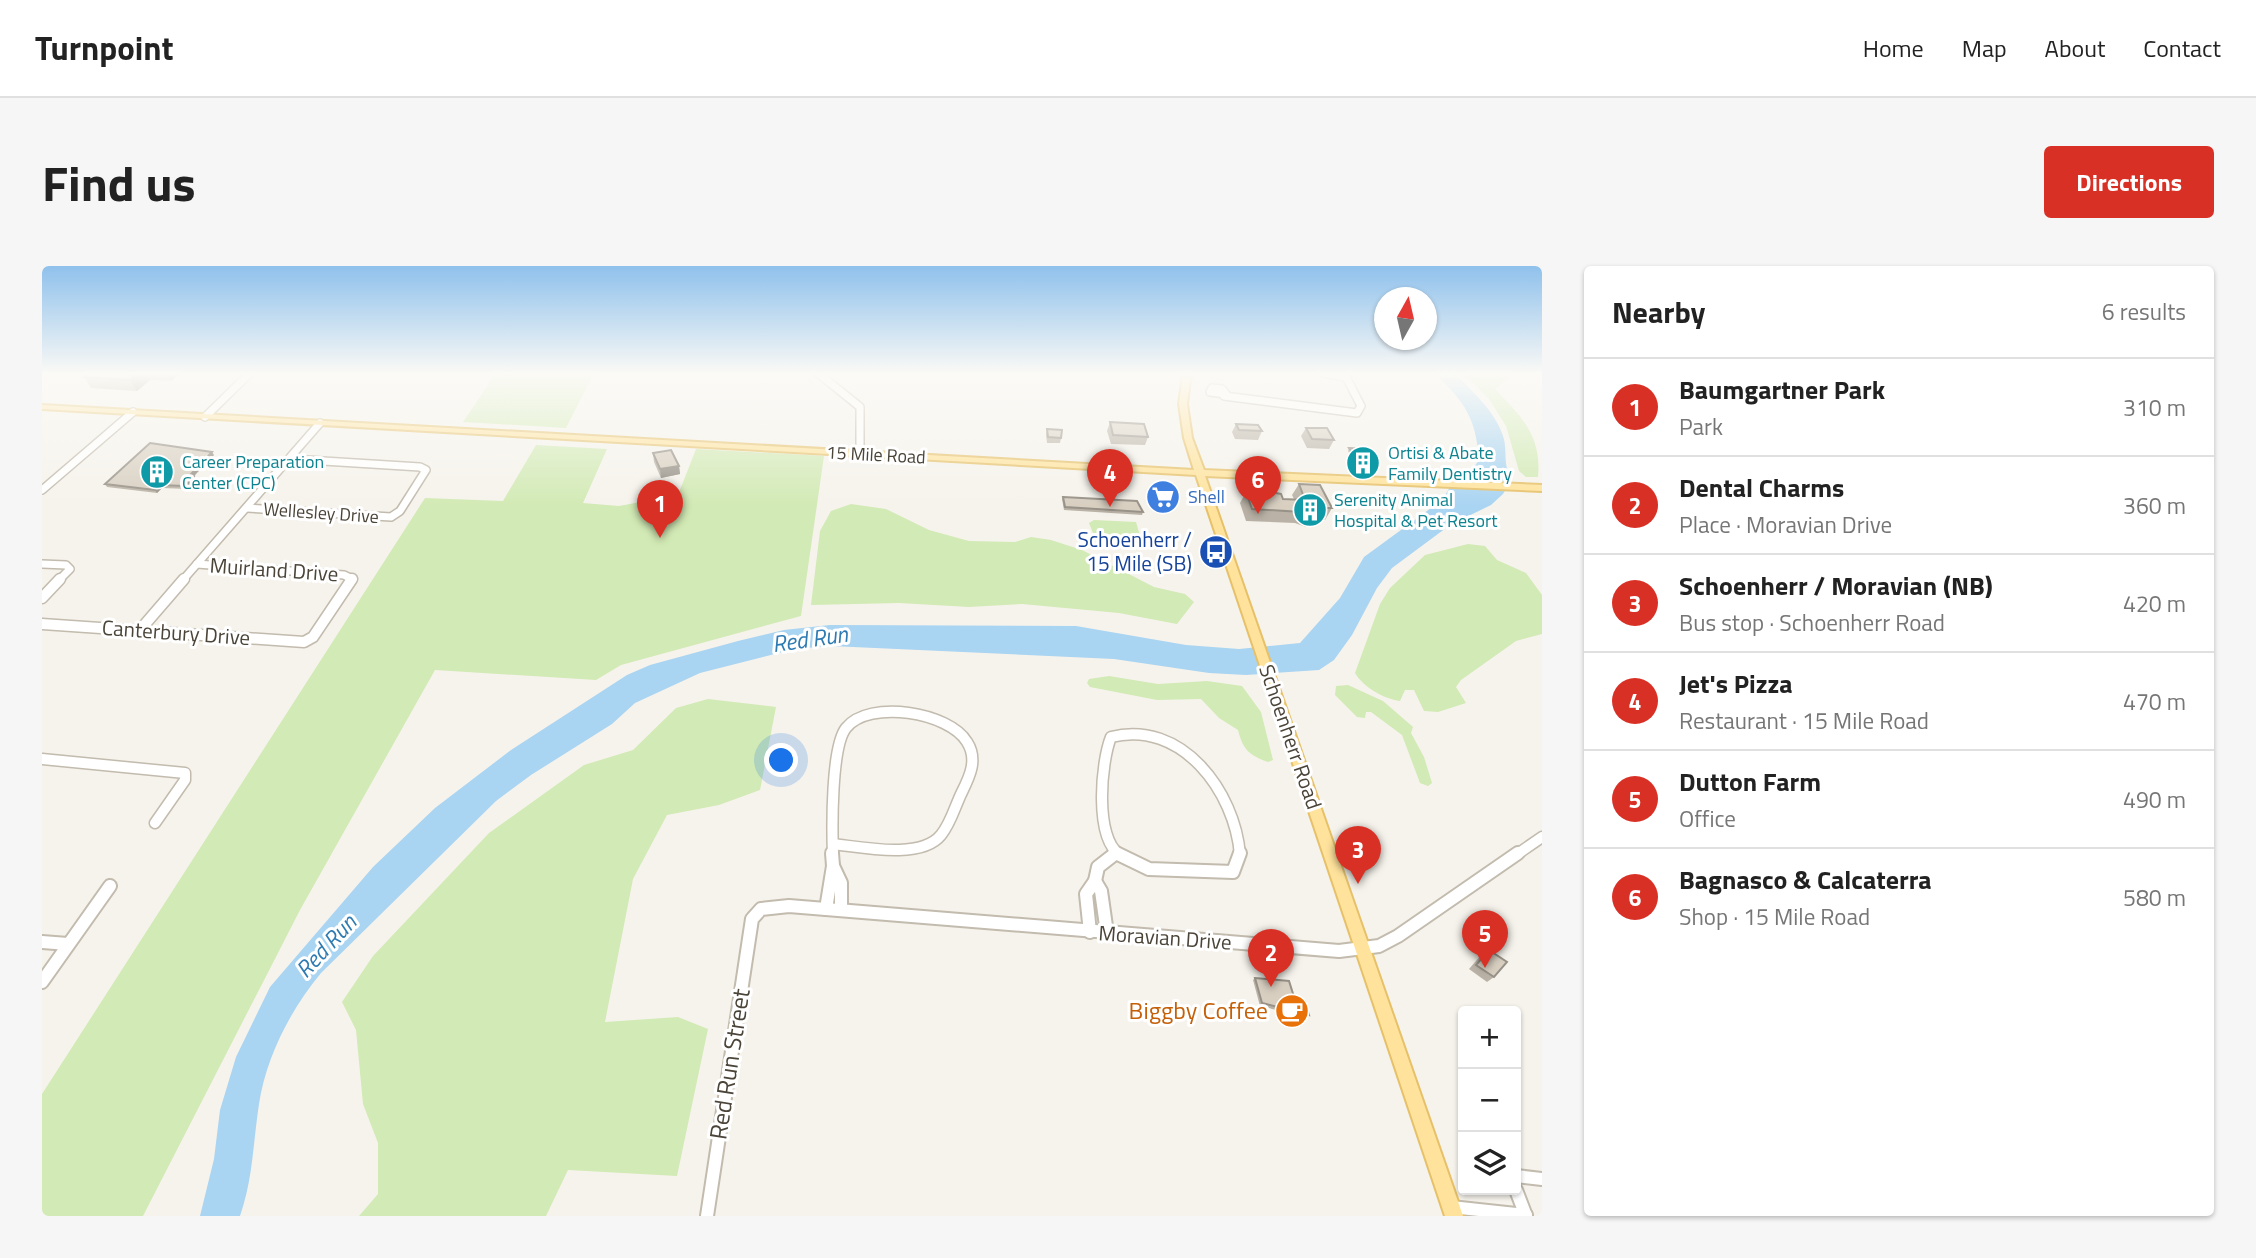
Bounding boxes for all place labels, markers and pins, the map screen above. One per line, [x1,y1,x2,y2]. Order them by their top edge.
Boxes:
place label: Ortisi & Abate Family Dentistry [1388,439,1512,487]
building icon: Ortisi & Abate Family Dentistry [1344,444,1382,482]
place label: Career Preparation Center (CPC) [182,448,324,496]
pin: 4 [1087,449,1133,507]
building icon: Career Preparation Center (CPC) [138,453,176,491]
pin: 6 [1235,456,1281,514]
supermarket icon: Shell [1144,478,1182,516]
pin: 1 [637,480,683,538]
place label: Shell [1188,483,1225,510]
place label: Serenity Animal Hospital & Pet Resort [1334,486,1498,534]
building icon: Serenity Animal Hospital & Pet Resort [1291,491,1329,529]
place label: Schoenherr / 15 Mile (SB) [1078,523,1192,579]
bus stop icon: Schoenherr / 15 Mile (SB) [1197,533,1235,571]
pin: 3 [1335,826,1381,884]
pin: 5 [1462,910,1508,968]
pin: 2 [1248,929,1294,987]
place label: Biggby Coffee [1129,992,1268,1028]
cafe icon: Biggby Coffee [1273,992,1311,1030]

